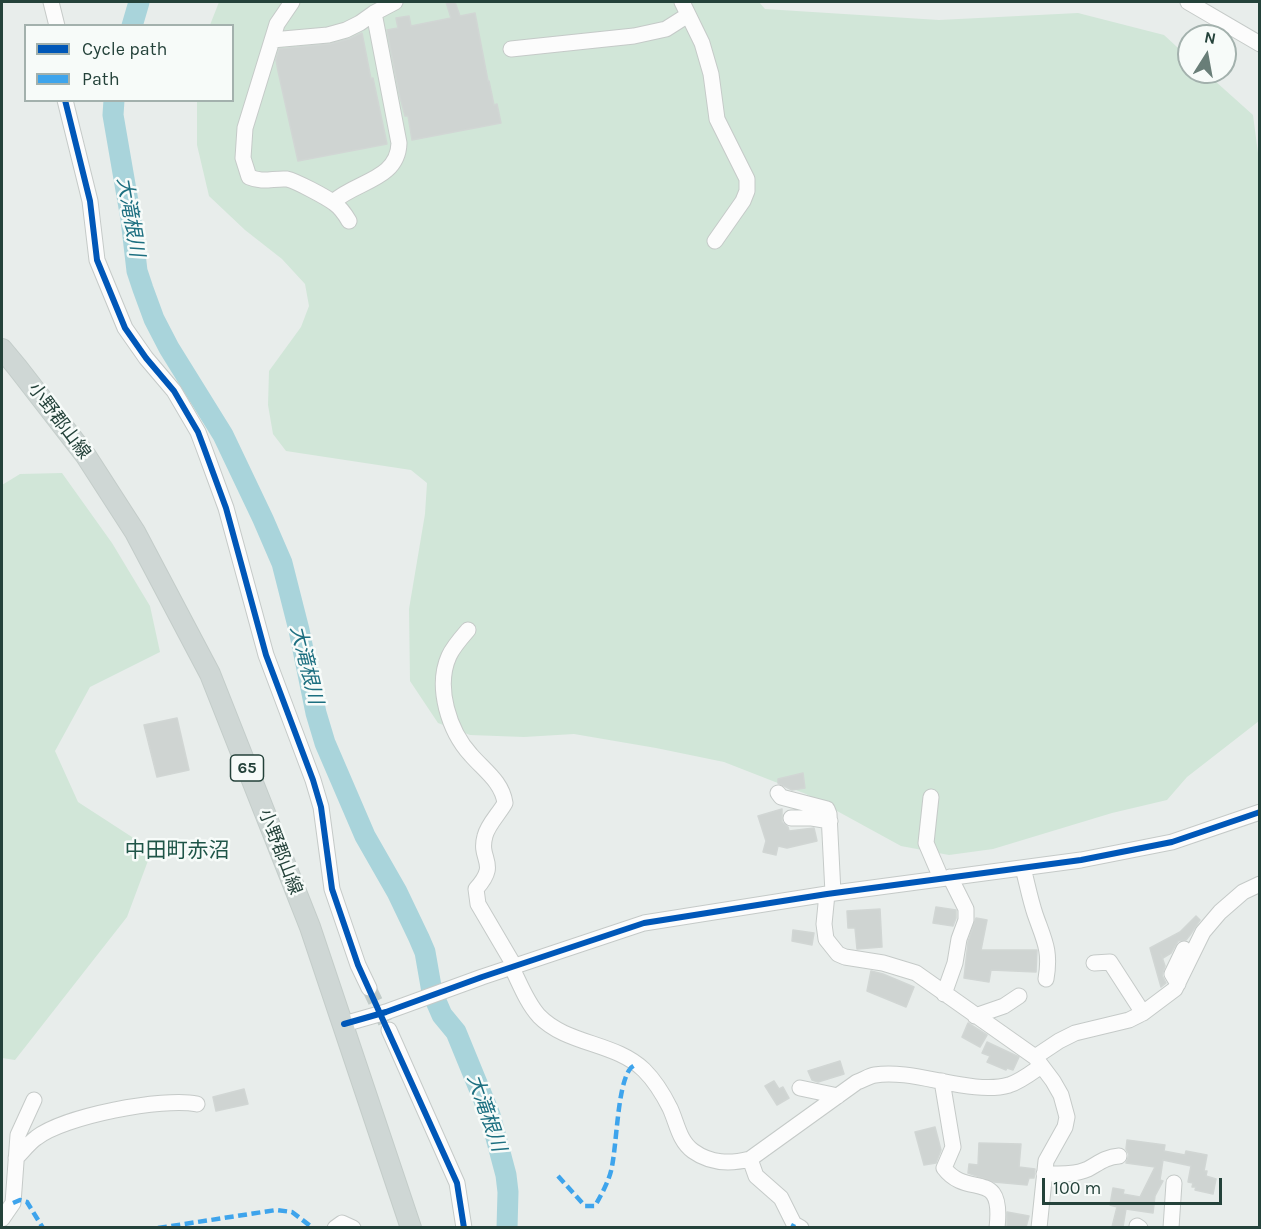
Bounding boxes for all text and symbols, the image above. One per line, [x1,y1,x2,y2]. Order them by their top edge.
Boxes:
legend [24,24,234,102]
north arrow [1177,24,1237,84]
text: N [1203,27,1218,48]
text: Cycle path [82,38,167,60]
text: Path [82,68,120,90]
water label: 大滝根川 [111,176,149,258]
street label: 小野郡山線 [23,379,95,463]
water label: 大滝根川 [285,623,327,707]
road number: 65 [230,755,264,781]
street label: 小野郡山線 [254,806,306,898]
district label: 中田町赤沼 [125,838,229,864]
water label: 大滝根川 [462,1071,510,1155]
scale bar [1045,1166,1225,1204]
text: 100 m [1053,1177,1101,1199]

